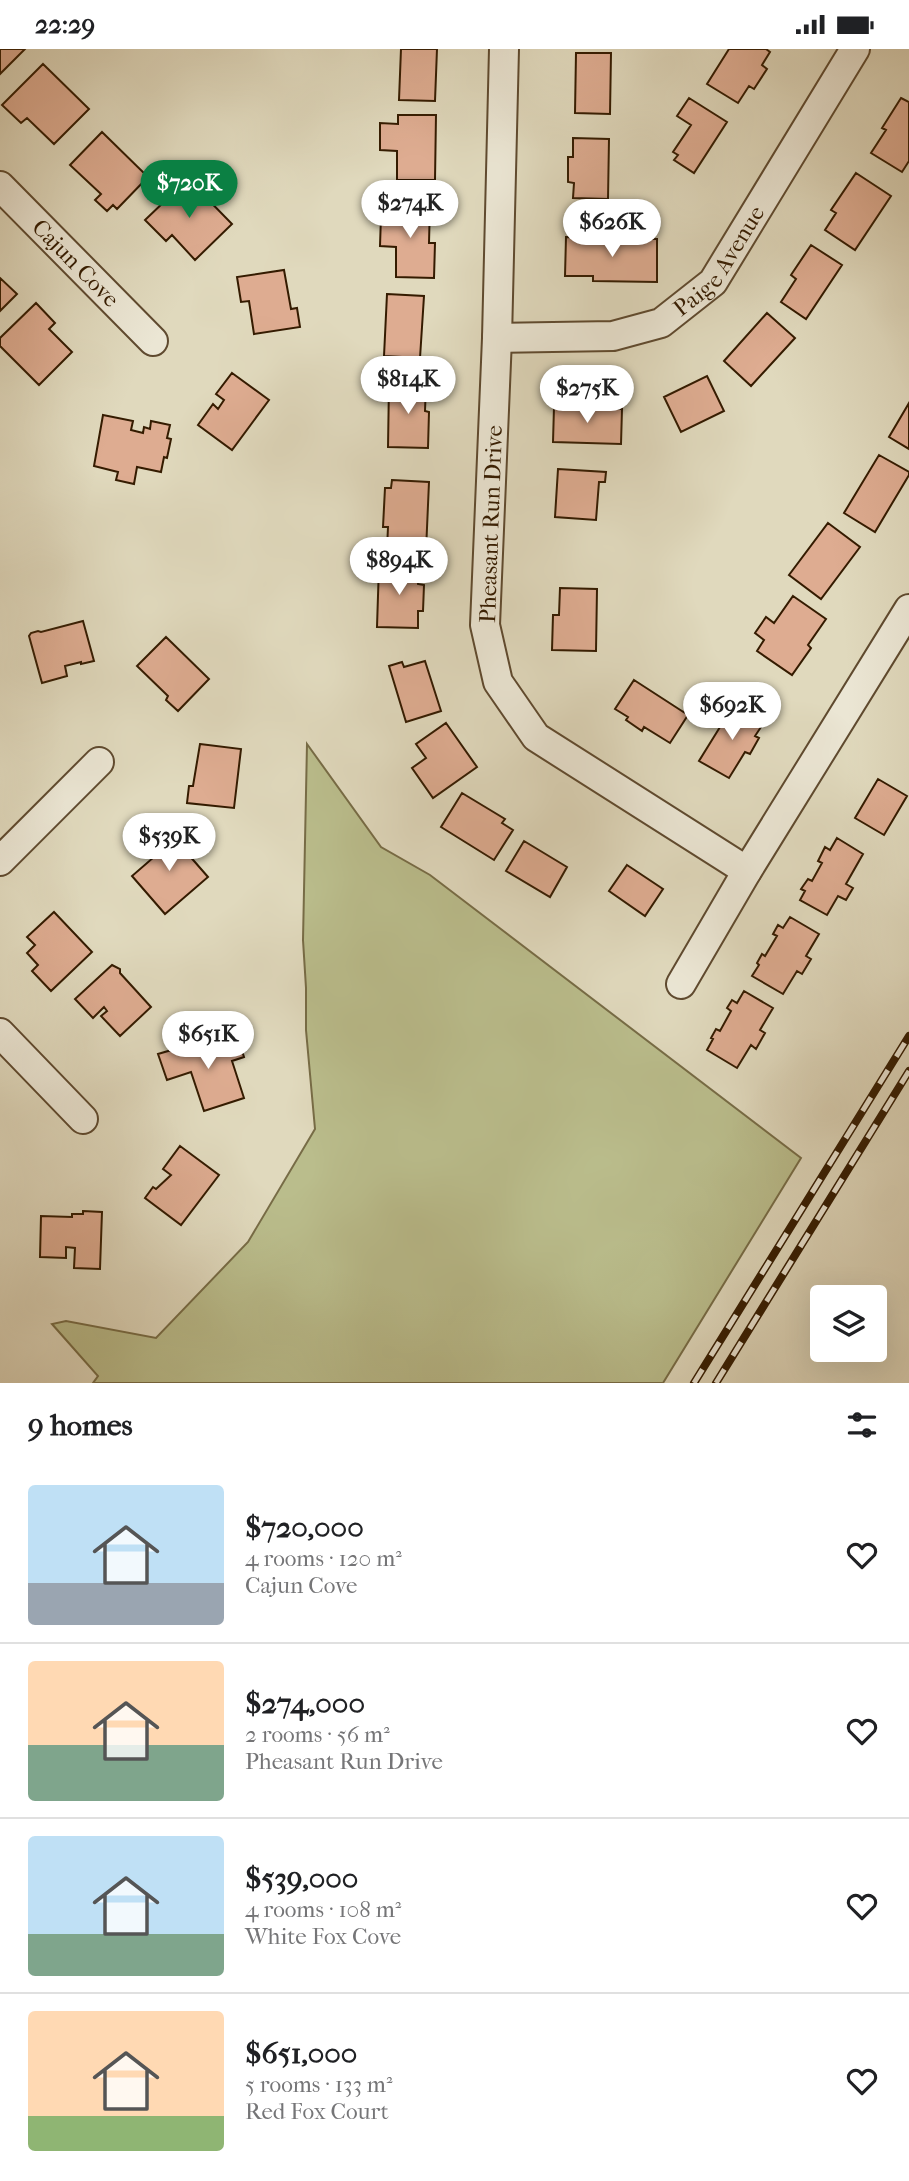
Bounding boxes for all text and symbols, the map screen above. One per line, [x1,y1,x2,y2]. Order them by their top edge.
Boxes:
text: 22:29 [35,9,95,40]
pin: $720K [140,160,238,220]
text: $720K [157,169,221,196]
pin: $274K [361,181,459,240]
text: $274K [377,189,443,216]
pin: $626K [563,199,661,259]
street label: Paige Avenue [668,201,770,322]
text: $626K [579,208,645,235]
street label: Cajun Cove [27,213,125,312]
pin: $814K [359,357,457,416]
text: $814K [377,365,439,392]
pin: $275K [538,365,636,425]
text: $275K [556,374,618,401]
street label: Pheasant Run Drive [474,425,508,623]
pin: $894K [350,538,448,597]
text: $894K [366,546,432,573]
pin: $692K [683,683,781,742]
text: $692K [699,691,765,718]
pin: $539K [120,813,218,873]
text: $539K [139,822,199,849]
pin: $651K [159,1011,257,1071]
text: $651K [178,1020,238,1047]
map controls [810,1285,887,1362]
button: layers [810,1285,887,1362]
icon: filters [843,1406,881,1444]
text: 9 homes [28,1408,133,1443]
text: $720,000 [245,1510,364,1545]
icon: home [84,1513,168,1597]
icon: heart [843,1536,881,1574]
text: 4 rooms · 120 m² [245,1545,402,1572]
text: Cajun Cove [245,1572,357,1599]
text: $274,000 [245,1686,365,1721]
icon: home [84,1689,168,1773]
icon: heart [843,1712,881,1750]
text: 2 rooms · 56 m² [245,1721,390,1748]
text: Pheasant Run Drive [245,1748,443,1775]
text: $539,000 [245,1861,358,1896]
icon: home [84,1864,168,1948]
icon: heart [843,1887,881,1925]
text: 4 rooms · 108 m² [245,1896,401,1923]
text: White Fox Cove [245,1923,401,1950]
text: $651,000 [245,2036,357,2071]
icon: home [84,2039,168,2123]
icon: heart [843,2062,881,2100]
text: 5 rooms · 133 m² [245,2071,392,2098]
text: Red Fox Court [245,2098,389,2125]

